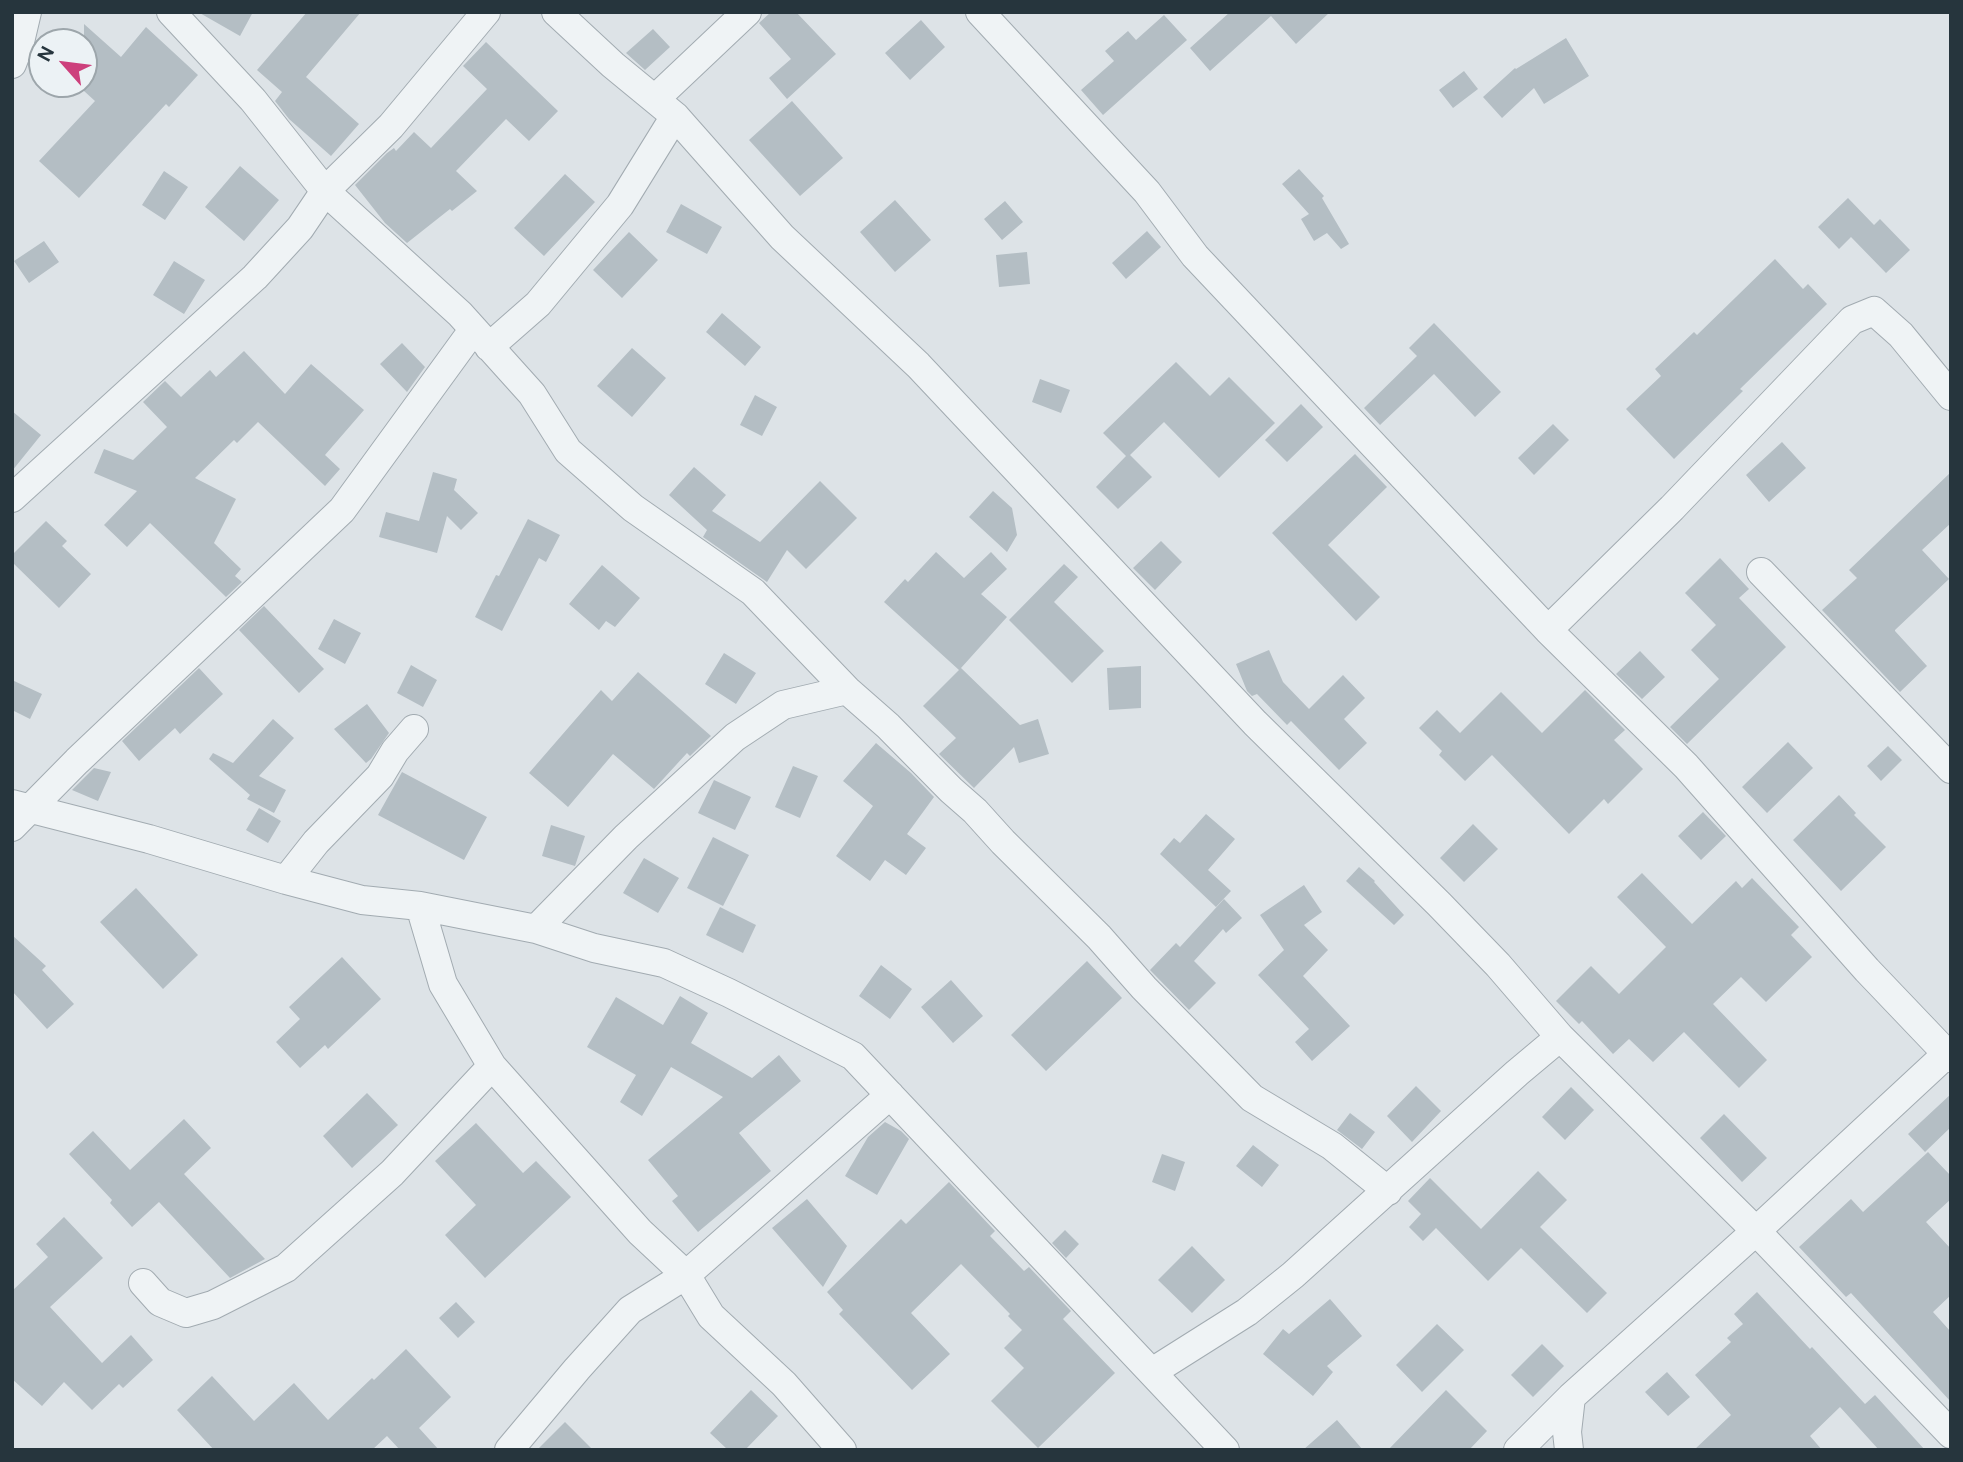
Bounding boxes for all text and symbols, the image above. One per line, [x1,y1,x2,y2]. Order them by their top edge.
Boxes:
north arrow [28,28,98,98]
text: N [31,42,60,66]

